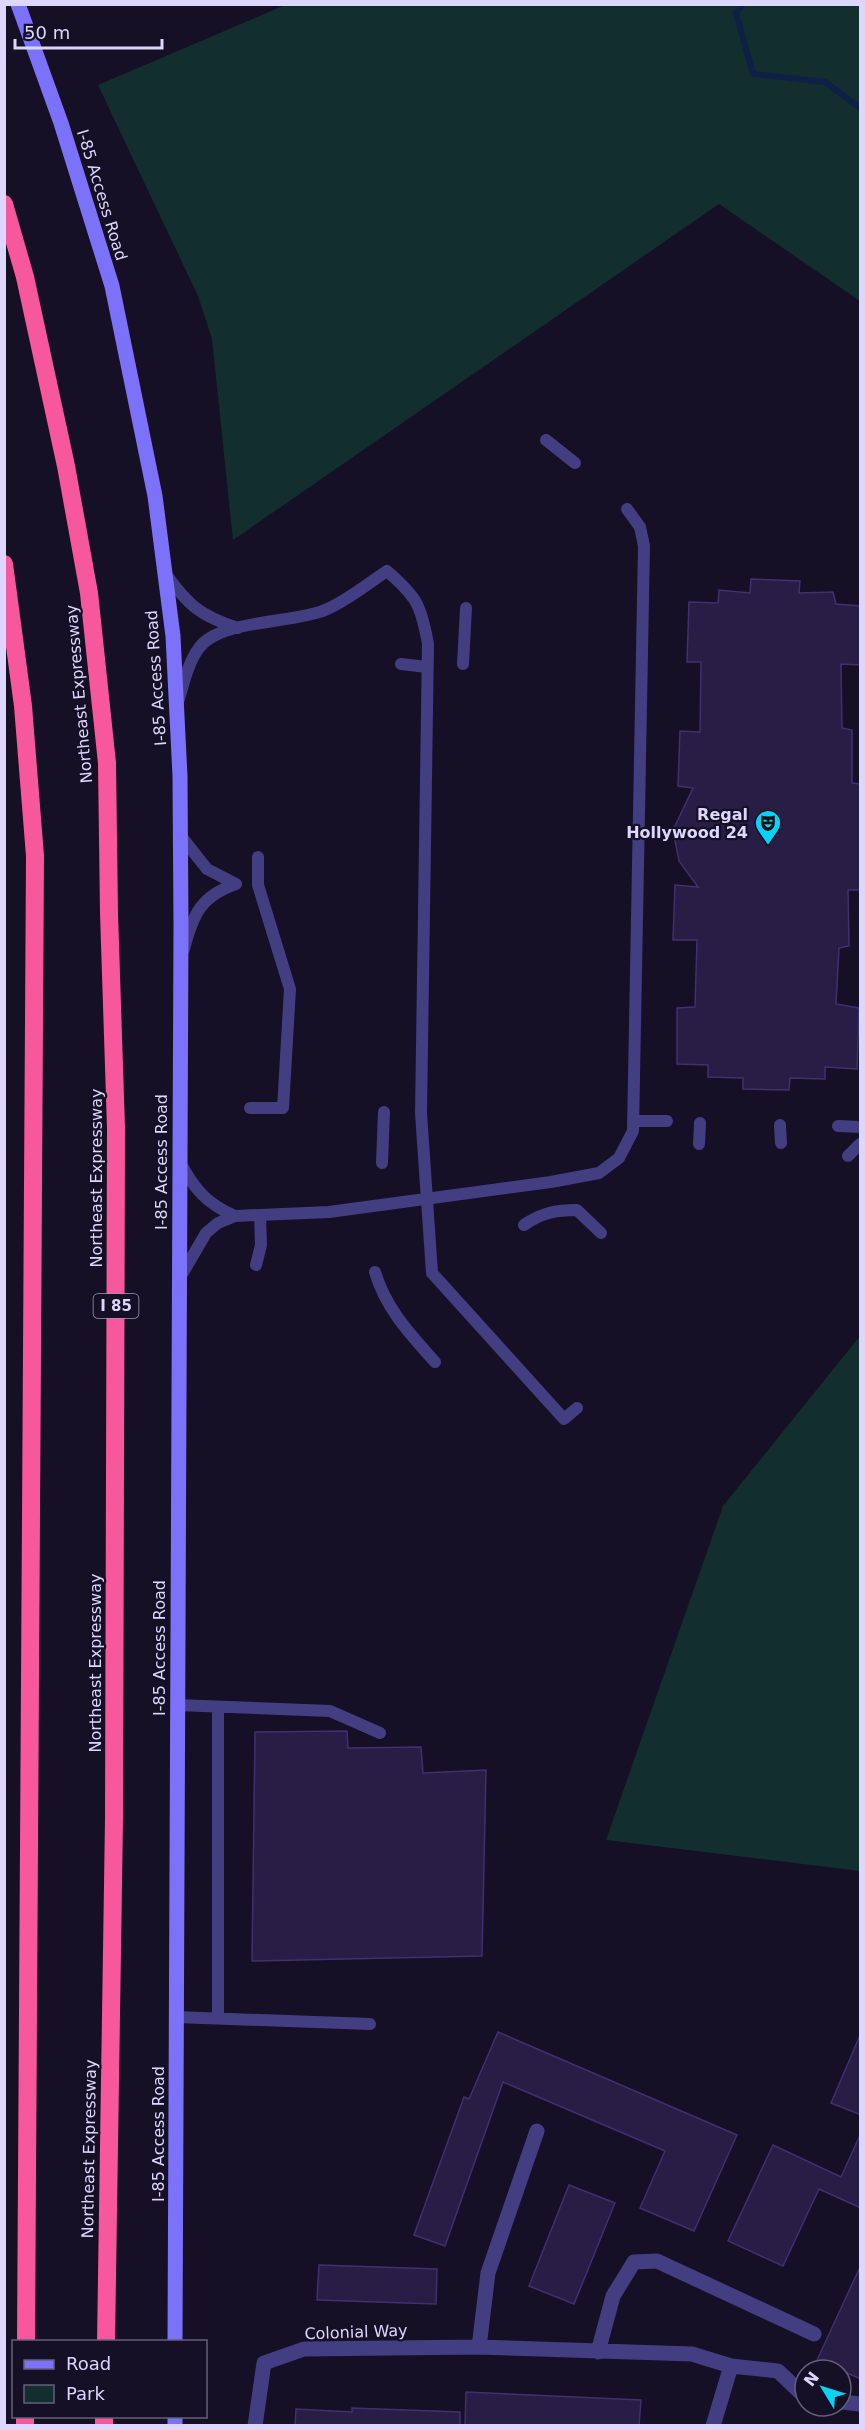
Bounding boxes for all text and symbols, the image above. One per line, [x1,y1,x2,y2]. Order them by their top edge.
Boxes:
scale bar [15,12,162,50]
text: 50 m [24,22,70,43]
street label: I-85 Access Road [73,127,131,263]
street label: Northeast Expressway [62,604,96,784]
street label: I-85 Access Road [142,610,170,746]
place label: Regal Hollywood 24 [626,805,748,842]
theatre icon: Regal Hollywood 24 [753,808,783,846]
street label: Northeast Expressway [87,1089,106,1267]
street label: I-85 Access Road [152,1094,171,1230]
road number: I 85 [94,1294,138,1318]
street label: Northeast Expressway [86,1574,105,1752]
street label: I-85 Access Road [150,1580,169,1716]
street label: Northeast Expressway [78,2059,100,2239]
street label: I-85 Access Road [149,2066,168,2202]
street label: Colonial Way [304,2321,408,2343]
legend [12,2340,207,2418]
text: Road [66,2353,111,2374]
north arrow [793,2358,853,2418]
text: N [800,2368,823,2390]
text: Park [66,2383,105,2404]

